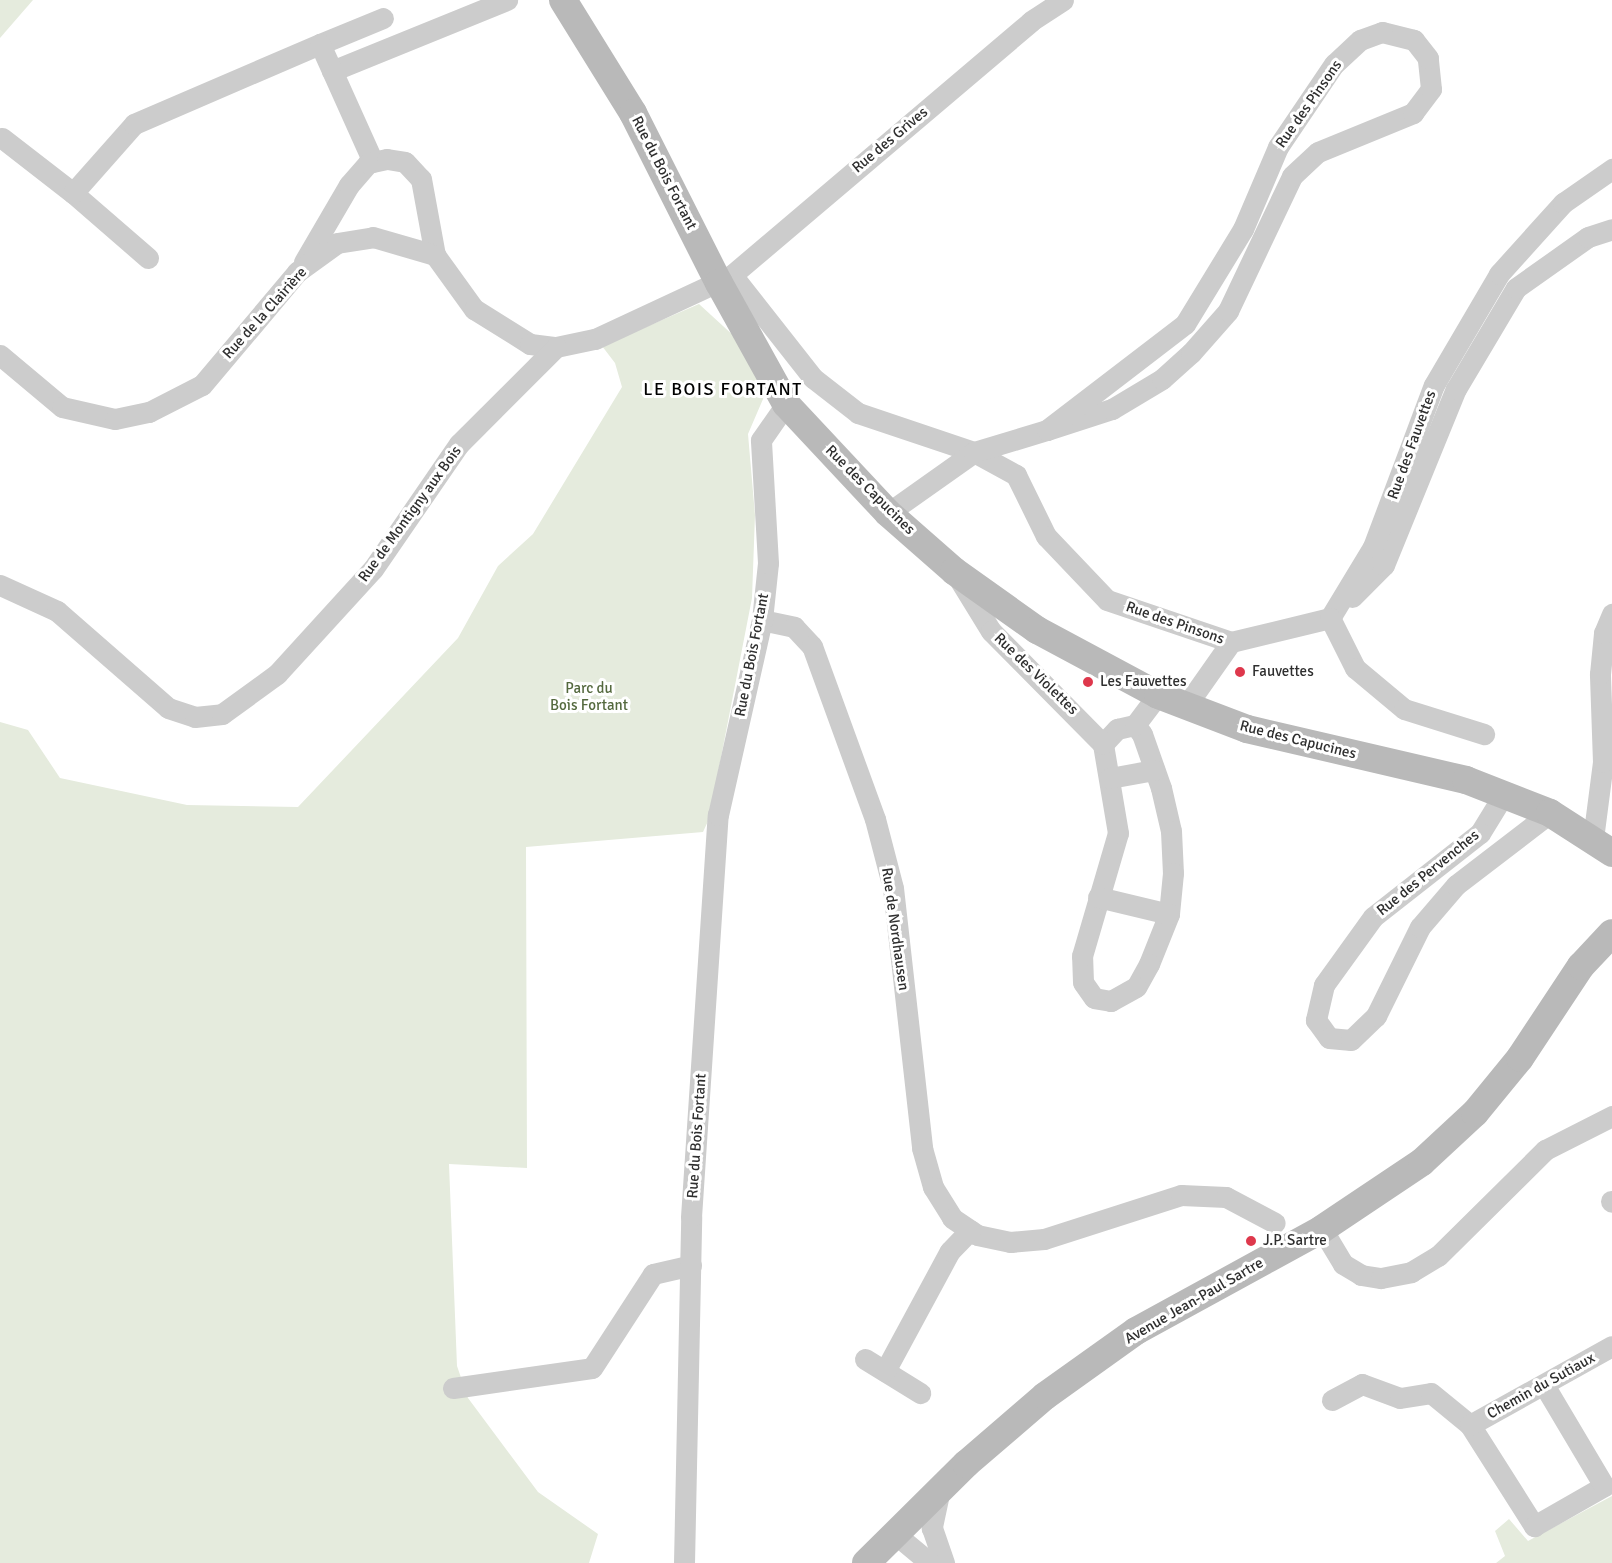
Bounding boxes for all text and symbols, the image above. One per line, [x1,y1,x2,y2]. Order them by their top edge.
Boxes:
street label: Rue des Pinsons [1272,57,1346,151]
street label: Rue des Grives [849,103,931,177]
street label: Rue du Bois Fortant [628,113,700,233]
street label: Rue de la Clairière [219,263,311,363]
district label: LE BOIS FORTANT [643,378,803,400]
street label: Rue des Fauvettes [1384,388,1440,502]
street label: Rue des Capucines [821,441,919,539]
street label: Rue de Montigny aux Bois [355,443,465,585]
street label: Rue du Bois Fortant [731,592,773,718]
street label: Rue des Pinsons [1123,598,1227,648]
street label: Rue des Violettes [990,629,1082,719]
place label: Fauvettes [1252,663,1314,681]
marker: Fauvettes [1233,665,1247,679]
place label: Les Fauvettes [1100,673,1187,691]
marker: Les Fauvettes [1081,675,1095,689]
park label: Parc du Bois Fortant [550,679,628,714]
street label: Rue des Capucines [1238,717,1358,763]
street label: Rue des Pervenches [1373,826,1483,920]
street label: Rue de Nordhausen [877,866,913,992]
street label: Rue du Bois Fortant [684,1073,710,1199]
place label: J.P. Sartre [1263,1232,1327,1250]
marker: J.P. Sartre [1244,1234,1258,1248]
street label: Avenue Jean-Paul Sartre [1122,1254,1266,1348]
street label: Chemin du Sutiaux [1484,1349,1598,1423]

